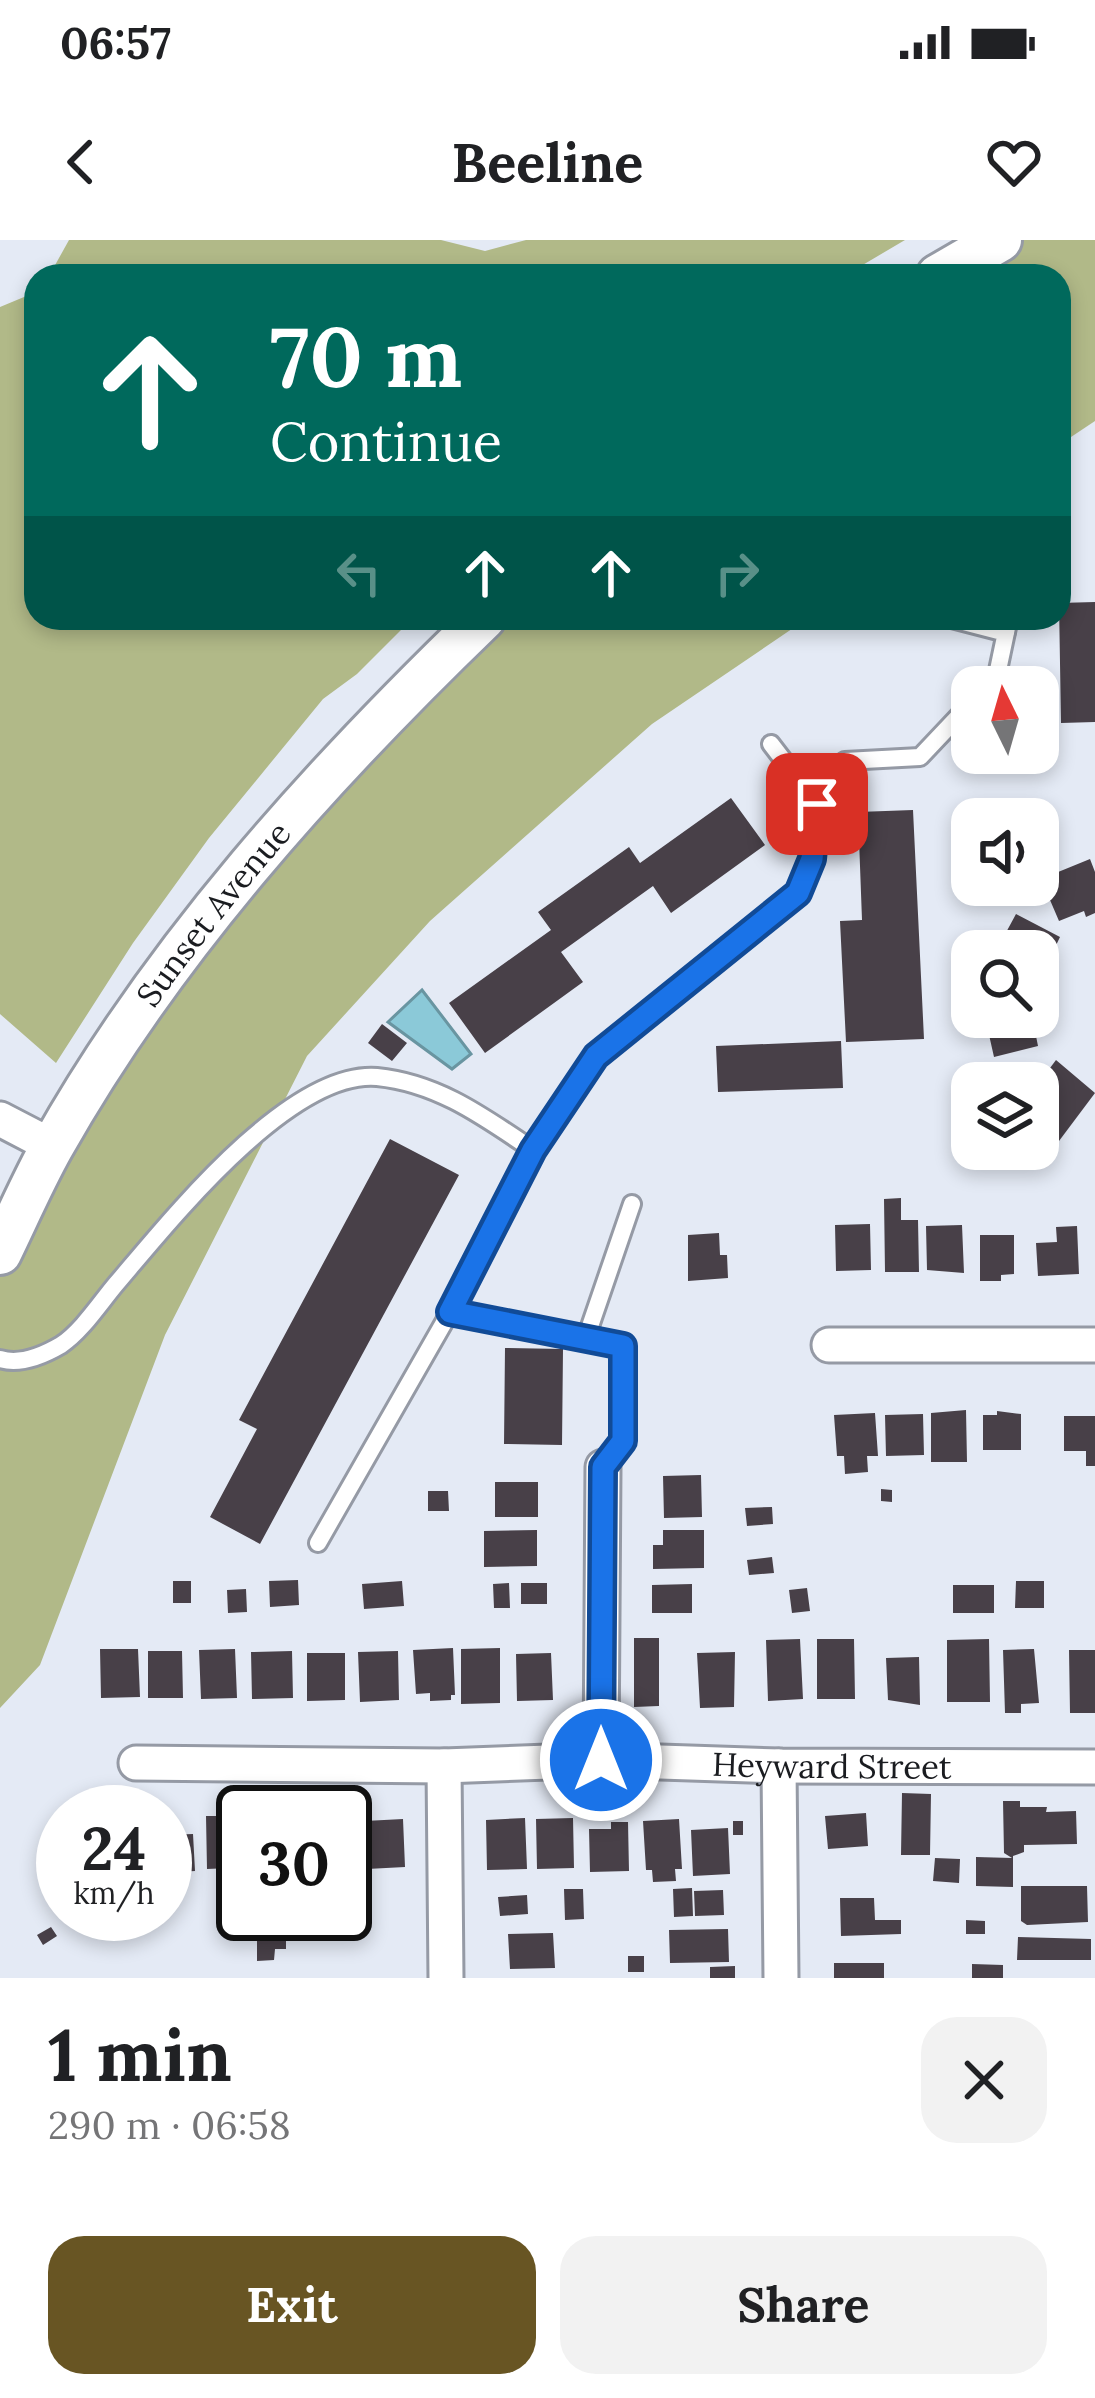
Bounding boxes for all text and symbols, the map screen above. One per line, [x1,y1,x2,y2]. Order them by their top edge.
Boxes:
text: 06:57 [60,14,171,71]
text: Beeline [452,128,643,197]
icon: back [48,129,114,195]
icon: heart [981,129,1047,195]
text: 70 m [270,302,462,410]
icon: ahead [72,312,228,468]
text: Continue [270,407,502,476]
icon: left [326,540,392,606]
icon: ahead [452,540,518,606]
icon: ahead [578,540,644,606]
icon: right [704,540,770,606]
north arrow [951,666,1059,774]
map controls [951,666,1059,1170]
pin [766,753,868,855]
icon: arrive [784,771,850,837]
button: sound [951,798,1059,906]
street label: Sunset Avenue [127,813,299,1014]
button: search [951,930,1059,1038]
button: layers [951,1062,1059,1170]
position arrow [538,1697,664,1823]
street label: Heyward Street [711,1743,952,1788]
speed limit sign: 30 [216,1785,372,1941]
text: 24 [82,1810,146,1886]
text: km/h [73,1874,155,1912]
text: 1 min [48,2009,232,2101]
button: close [921,2017,1047,2143]
text: 290 m · 06:58 [48,2100,291,2150]
button: Exit [48,2236,536,2374]
button: Share [560,2236,1047,2374]

